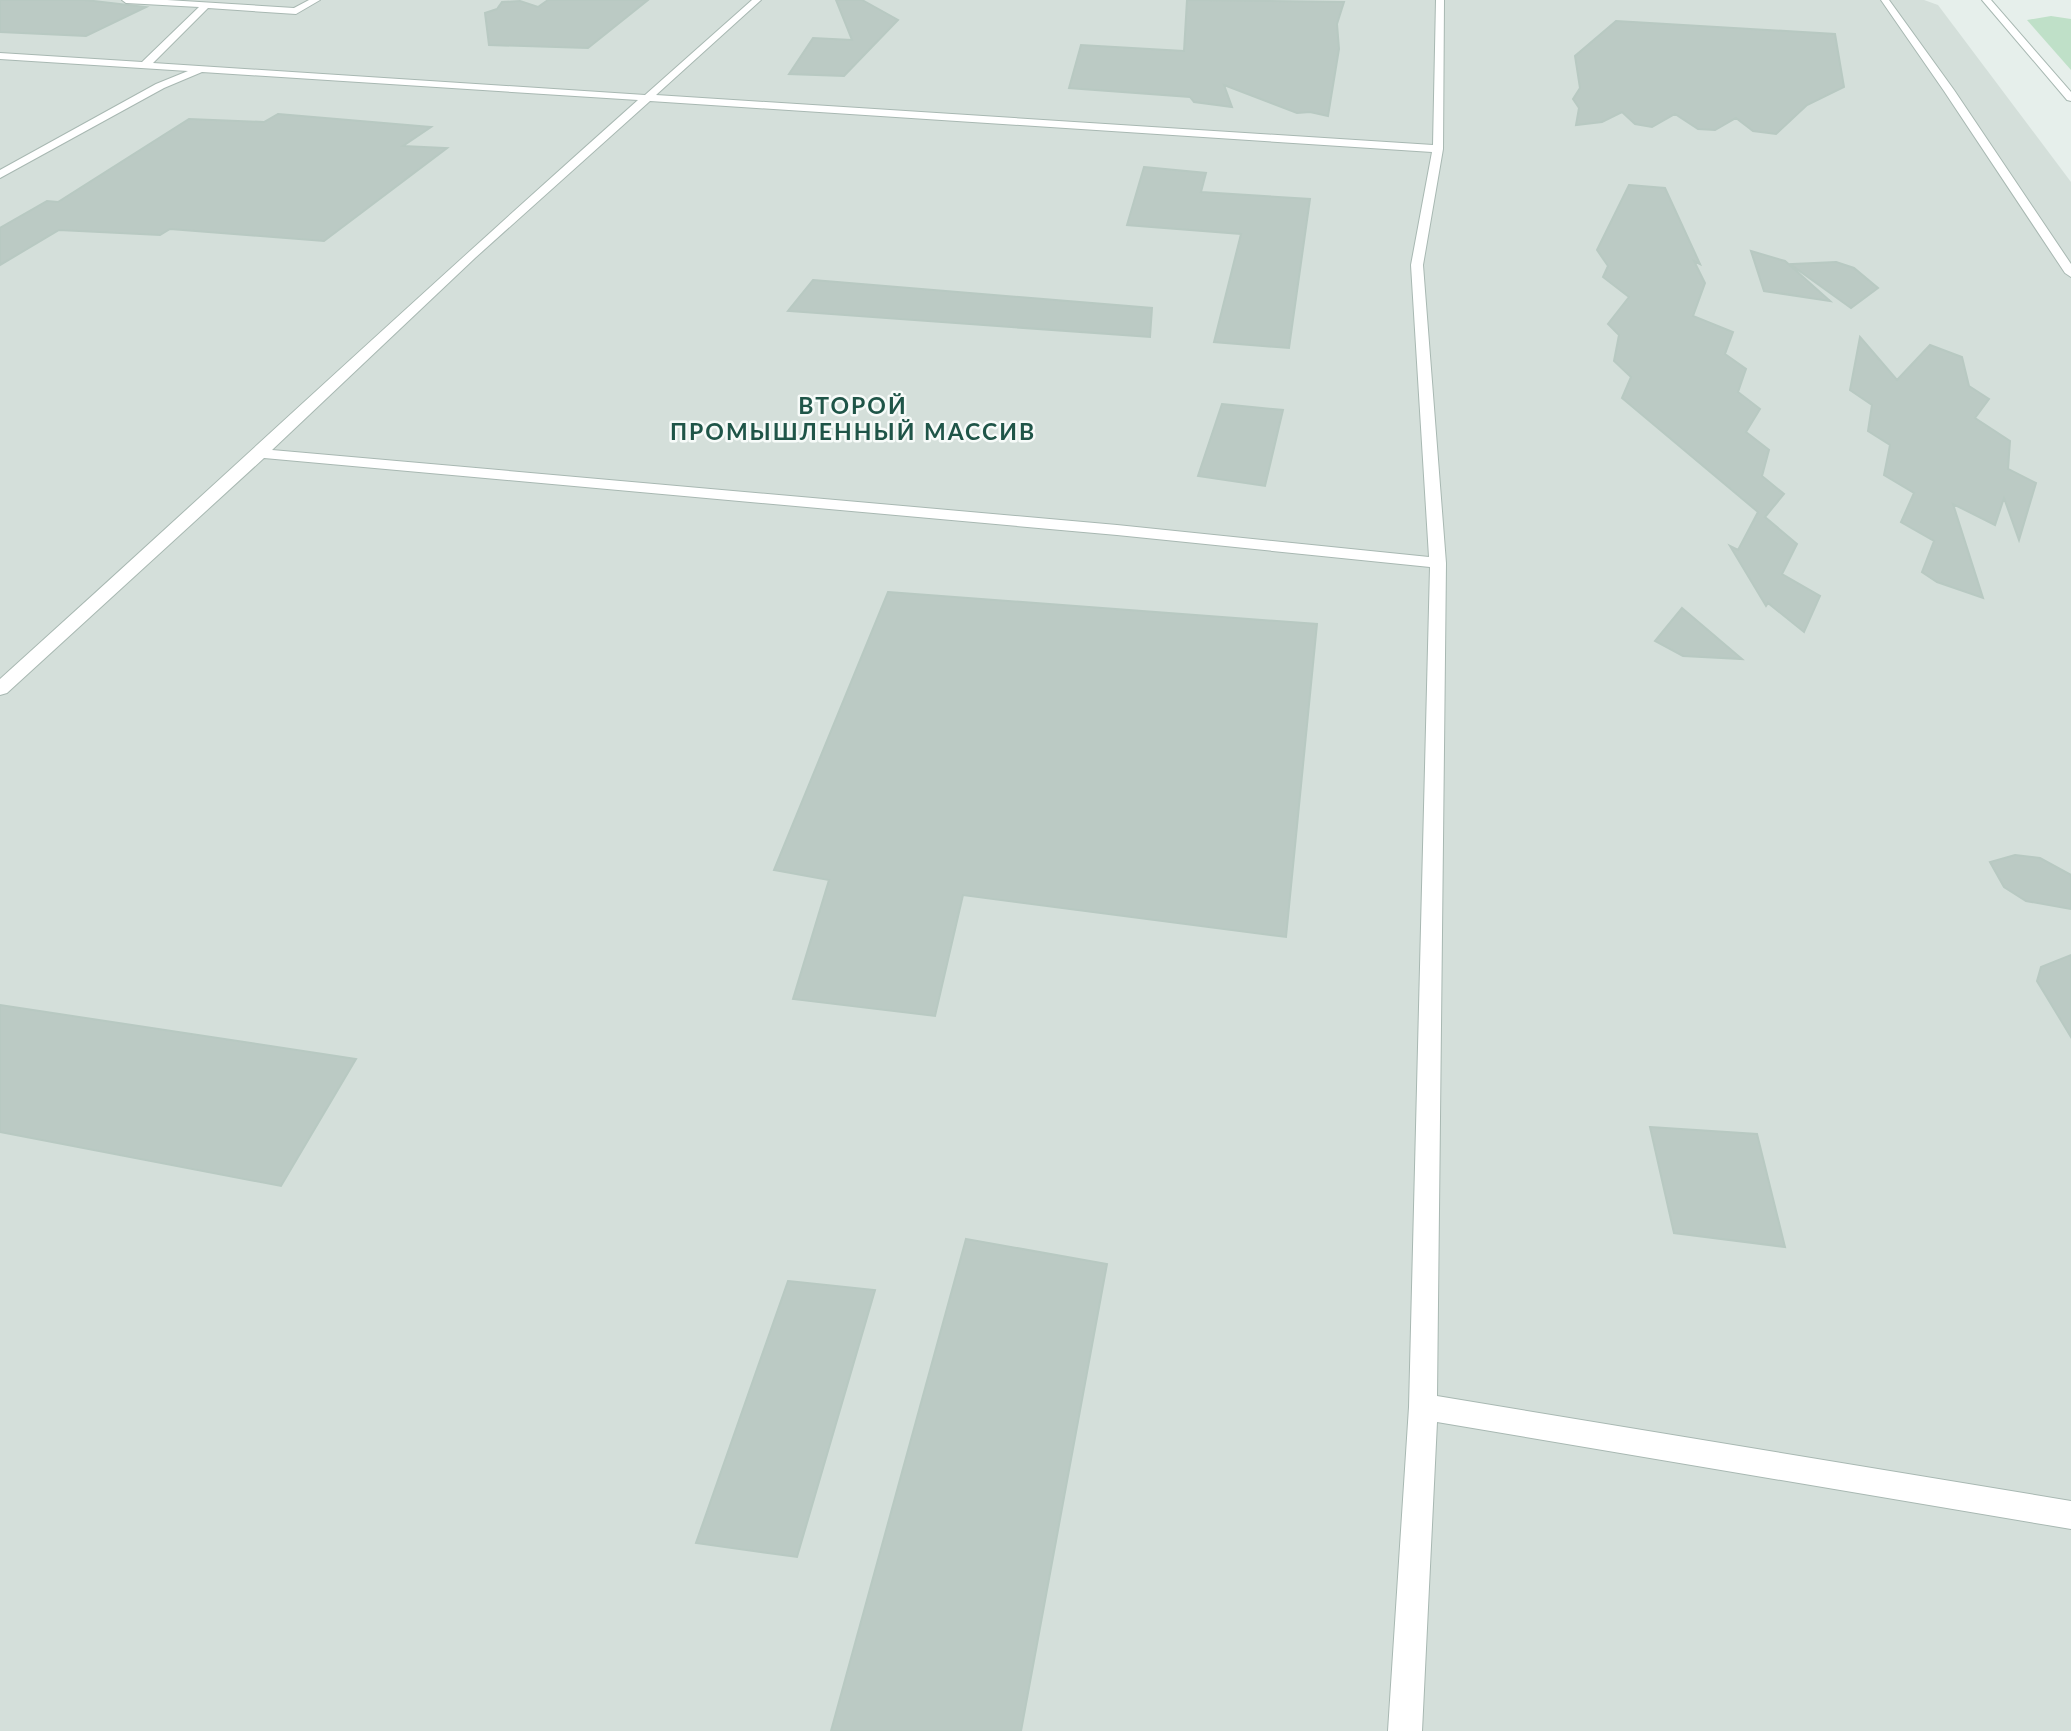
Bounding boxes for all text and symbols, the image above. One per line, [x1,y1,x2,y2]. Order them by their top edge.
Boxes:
district label: ВТОРОЙ ПРОМЫШЛЕННЫЙ МАССИВ [670,391,1036,445]

